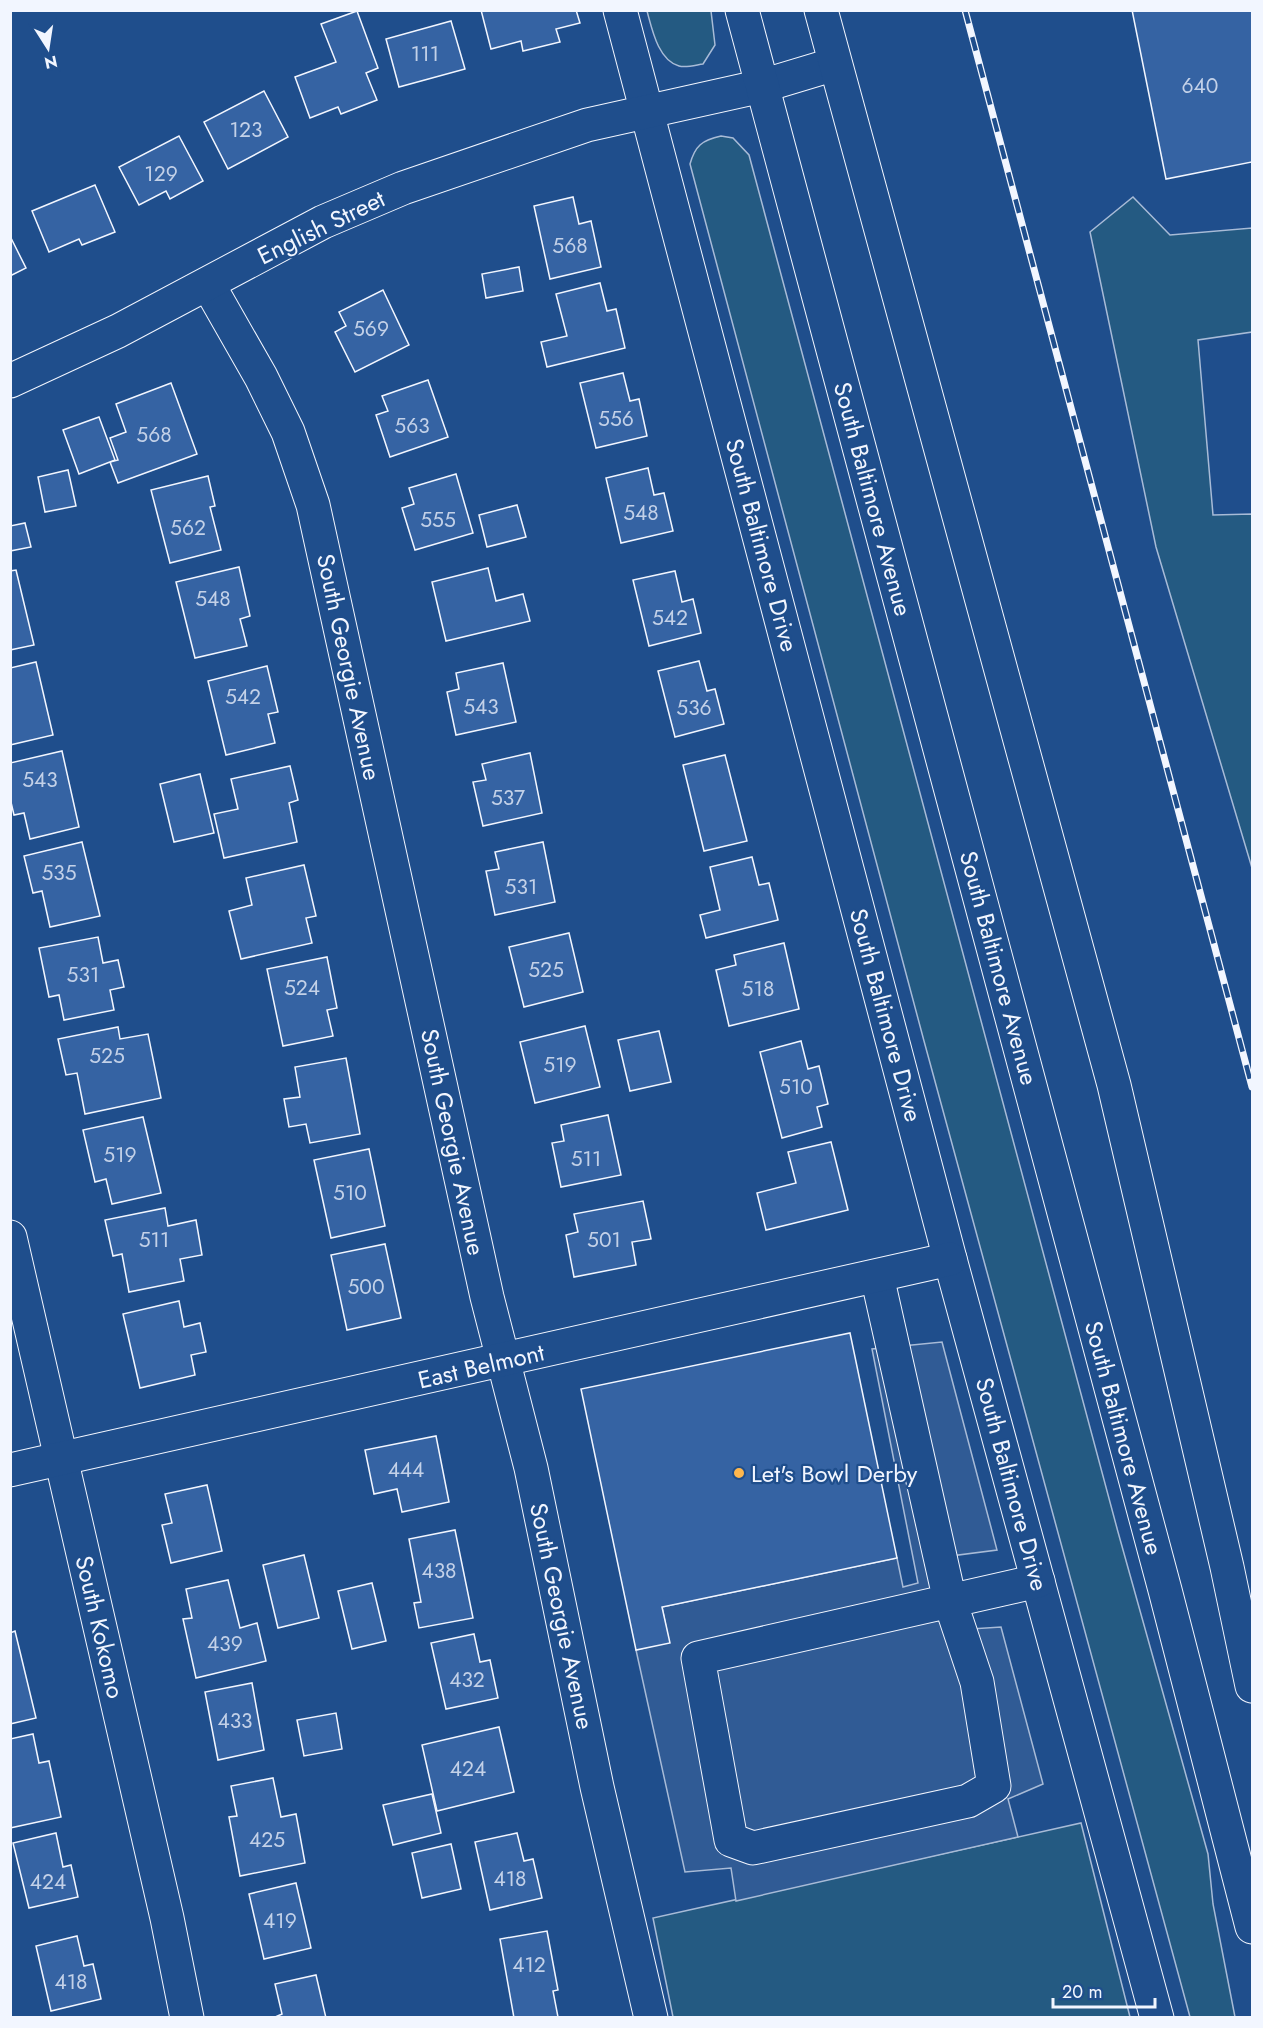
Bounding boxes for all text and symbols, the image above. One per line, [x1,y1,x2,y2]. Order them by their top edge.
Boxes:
north arrow [18,18,78,78]
house number: 111 [411,39,439,69]
text: N [42,50,60,75]
house number: 640 [1182,71,1218,101]
house number: 123 [230,115,262,145]
house number: 129 [144,159,178,189]
street label: English Street [251,181,391,273]
house number: 568 [552,231,588,261]
house number: 569 [353,314,389,344]
street label: South Baltimore Avenue [825,378,921,620]
house number: 556 [598,404,634,434]
house number: 563 [394,411,430,441]
house number: 568 [136,420,172,450]
street label: South Baltimore Drive [717,434,807,656]
house number: 548 [623,498,659,528]
house number: 555 [420,505,456,535]
house number: 562 [170,513,206,543]
street label: South Georgie Avenue [308,551,390,783]
house number: 548 [195,584,231,614]
house number: 542 [652,603,688,633]
house number: 542 [225,682,261,712]
house number: 543 [463,692,499,722]
house number: 536 [676,693,712,723]
house number: 543 [22,765,58,795]
house number: 537 [491,783,525,813]
street label: South Baltimore Avenue [951,847,1047,1089]
house number: 535 [41,858,77,888]
house number: 531 [505,872,537,902]
street label: South Baltimore Drive [841,904,931,1126]
house number: 525 [528,955,564,985]
house number: 531 [67,960,99,990]
house number: 524 [284,973,320,1003]
house number: 518 [742,974,774,1004]
street label: South Georgie Avenue [412,1026,494,1258]
house number: 525 [89,1041,125,1071]
house number: 519 [543,1050,577,1080]
house number: 510 [779,1072,813,1102]
house number: 519 [103,1140,137,1170]
house number: 511 [571,1144,601,1174]
house number: 510 [333,1178,367,1208]
house number: 511 [139,1225,169,1255]
house number: 501 [587,1225,621,1255]
house number: 500 [347,1272,385,1302]
street label: South Baltimore Avenue [1076,1317,1172,1559]
street label: East Belmont [414,1334,548,1398]
street label: South Baltimore Drive [967,1373,1057,1595]
house number: 444 [388,1455,424,1485]
place label: Let's Bowl Derby [751,1456,918,1491]
marker: Let's Bowl Derby [732,1466,746,1480]
street label: South Georgie Avenue [521,1500,603,1732]
street label: South Kokomo [67,1552,133,1702]
house number: 438 [421,1556,457,1586]
house number: 439 [207,1629,243,1659]
house number: 432 [449,1665,485,1695]
house number: 433 [217,1706,253,1736]
house number: 424 [450,1754,486,1784]
house number: 425 [249,1825,285,1855]
house number: 418 [493,1864,527,1894]
house number: 424 [30,1867,66,1897]
house number: 419 [263,1906,297,1936]
house number: 412 [512,1950,546,1980]
house number: 418 [54,1967,88,1997]
scale bar [1053,1971,1155,2009]
text: 20 m [1062,1979,1102,2005]

